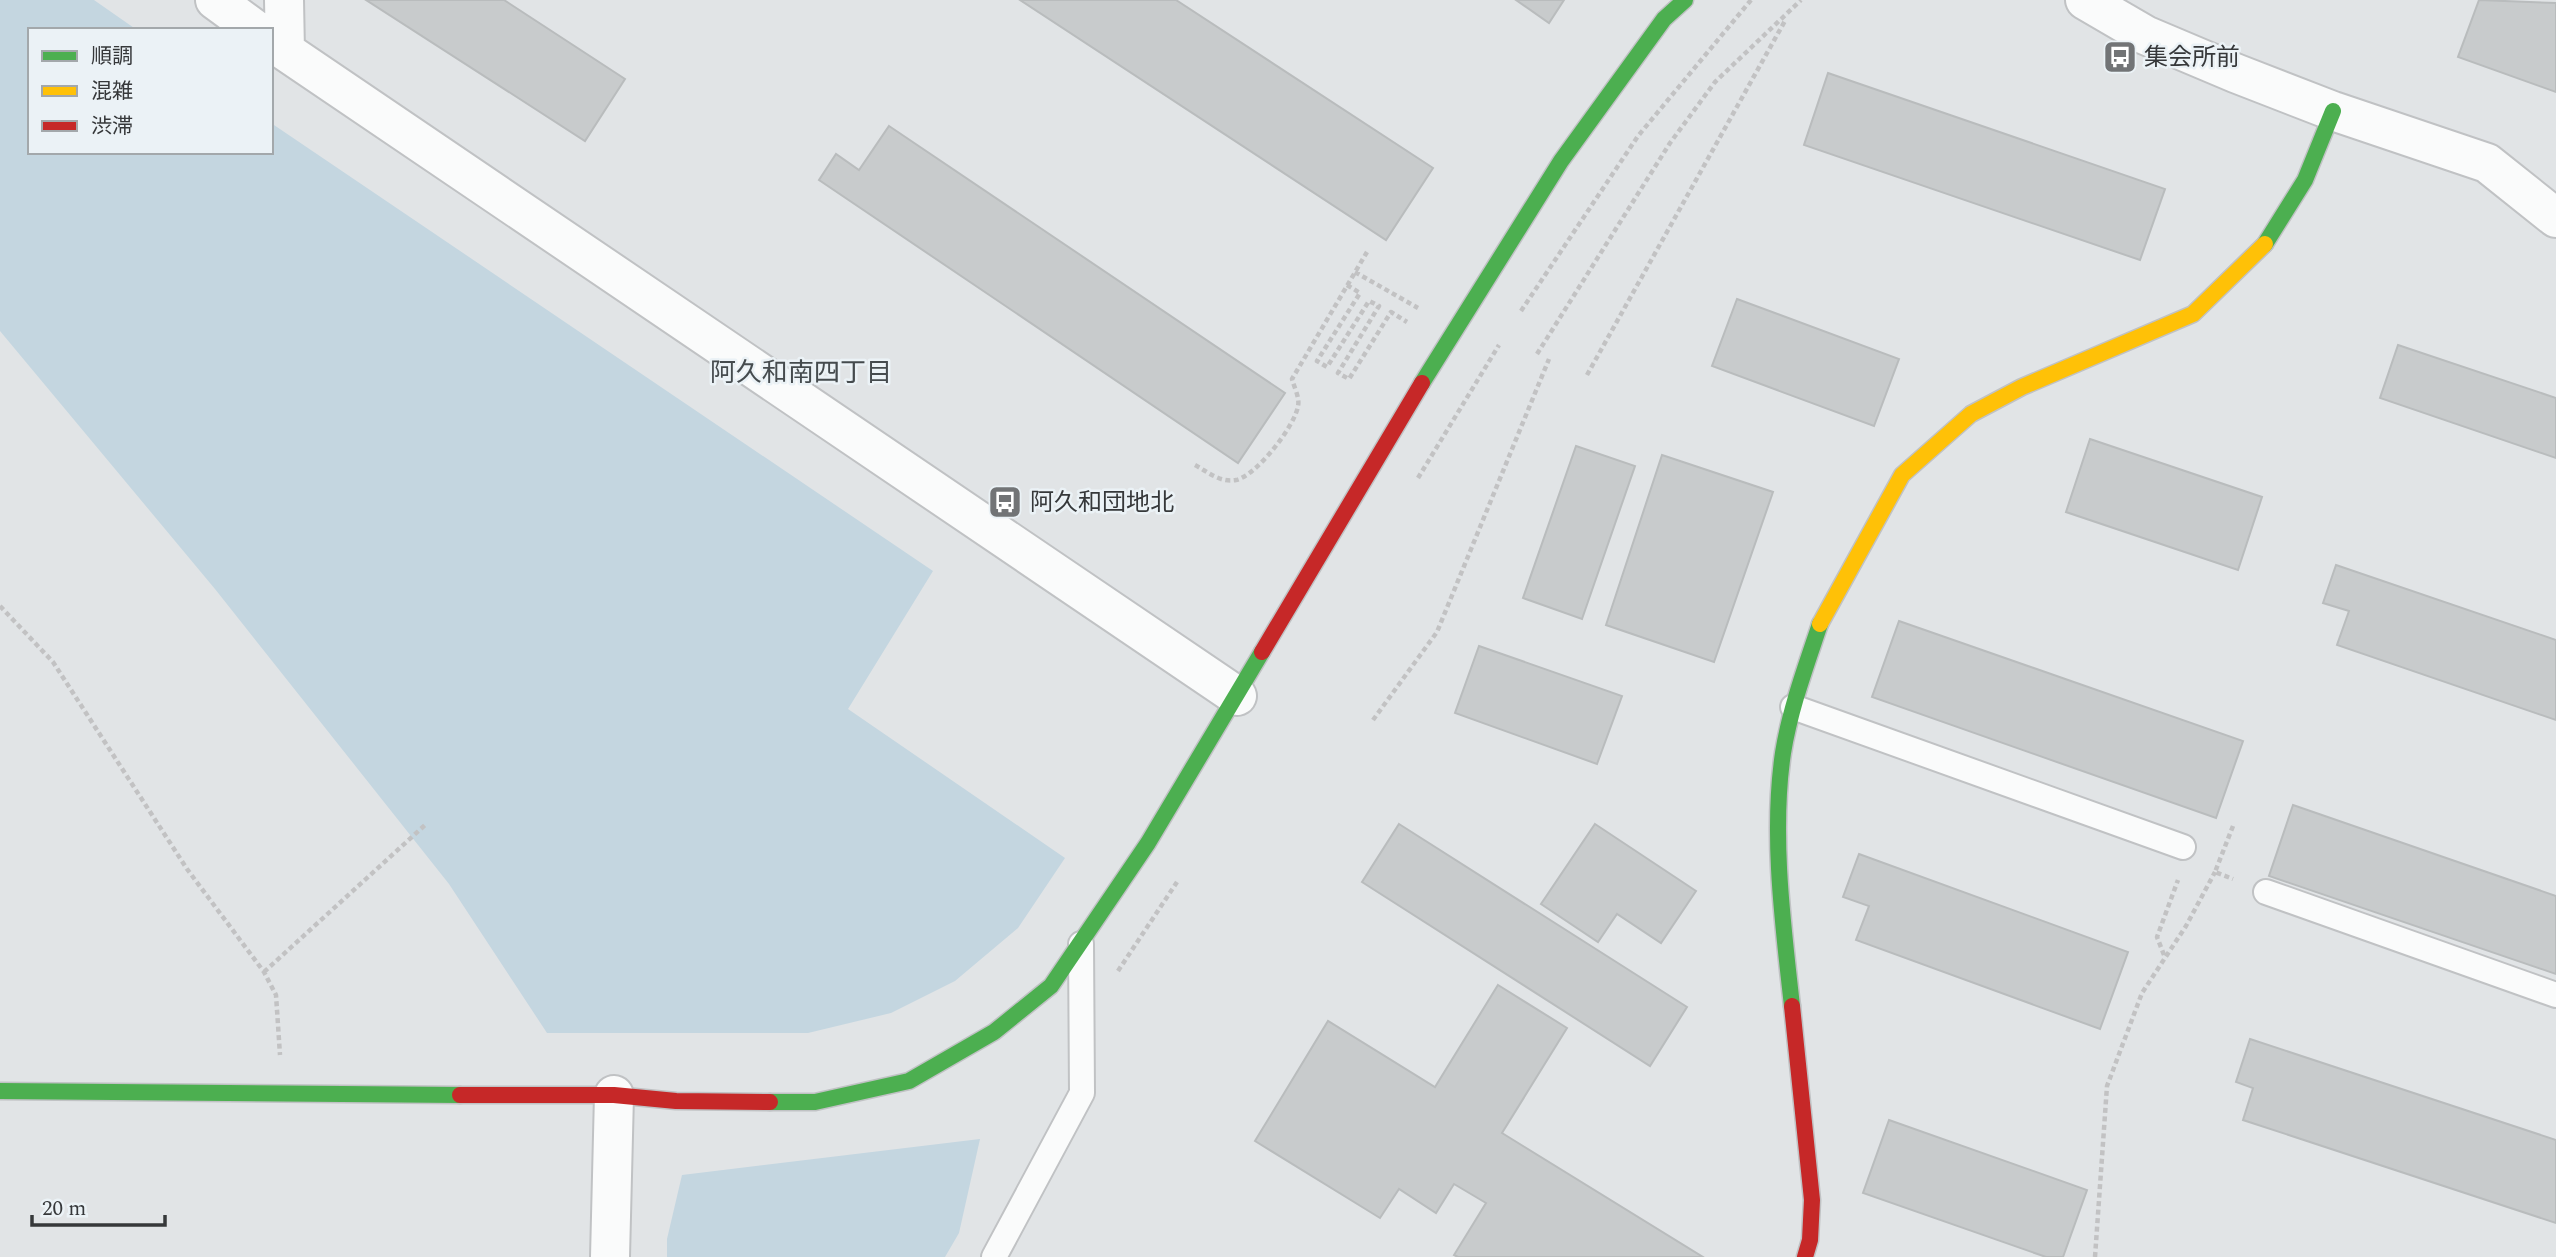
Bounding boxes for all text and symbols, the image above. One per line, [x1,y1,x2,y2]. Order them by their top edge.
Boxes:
legend [28,28,273,154]
bus stop icon: 集会所前 [2101,38,2139,76]
place label: 集会所前 [2144,40,2240,76]
text: 順調 [91,41,133,73]
text: 混雑 [91,76,133,108]
text: 渋滞 [91,111,133,143]
district label: 阿久和南四丁目 [710,353,892,393]
bus stop icon: 阿久和団地北 [986,483,1024,521]
place label: 阿久和団地北 [1030,485,1174,521]
scale bar [32,1184,164,1228]
text: 20 m [42,1193,86,1225]

